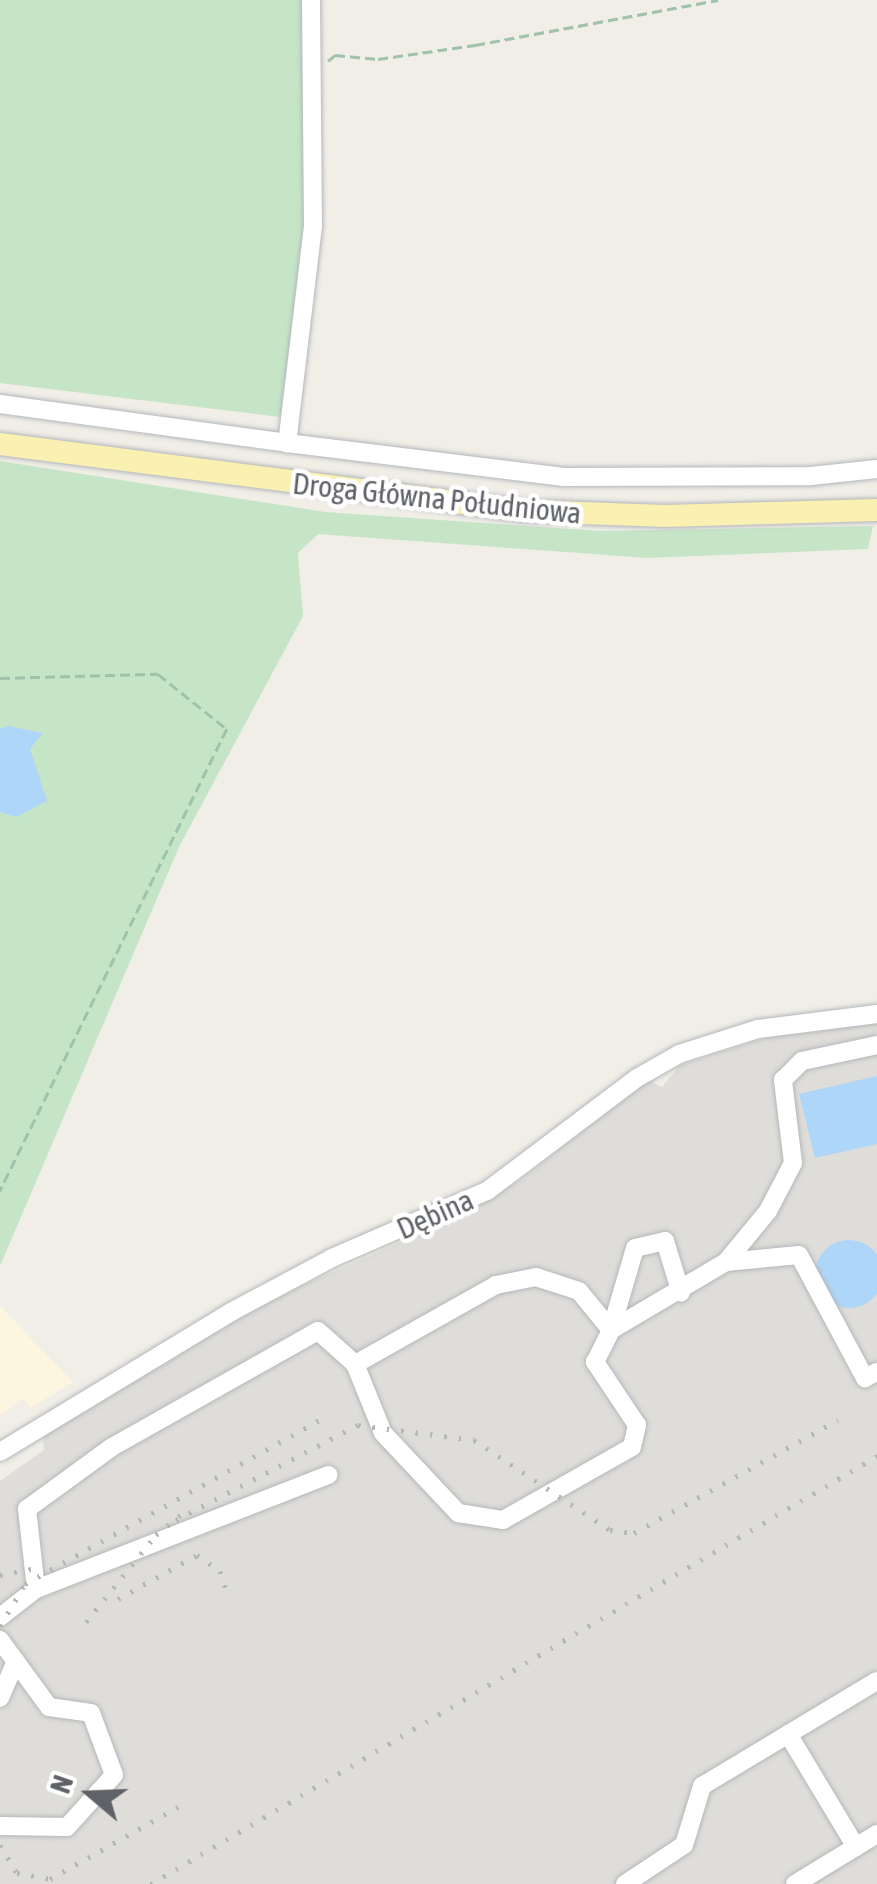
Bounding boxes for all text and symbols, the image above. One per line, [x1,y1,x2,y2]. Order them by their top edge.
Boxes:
street label: Droga Główna Południowa [291,465,583,531]
street label: Dębina [391,1181,479,1247]
north arrow [40,1744,140,1844]
text: N [44,1771,79,1797]

